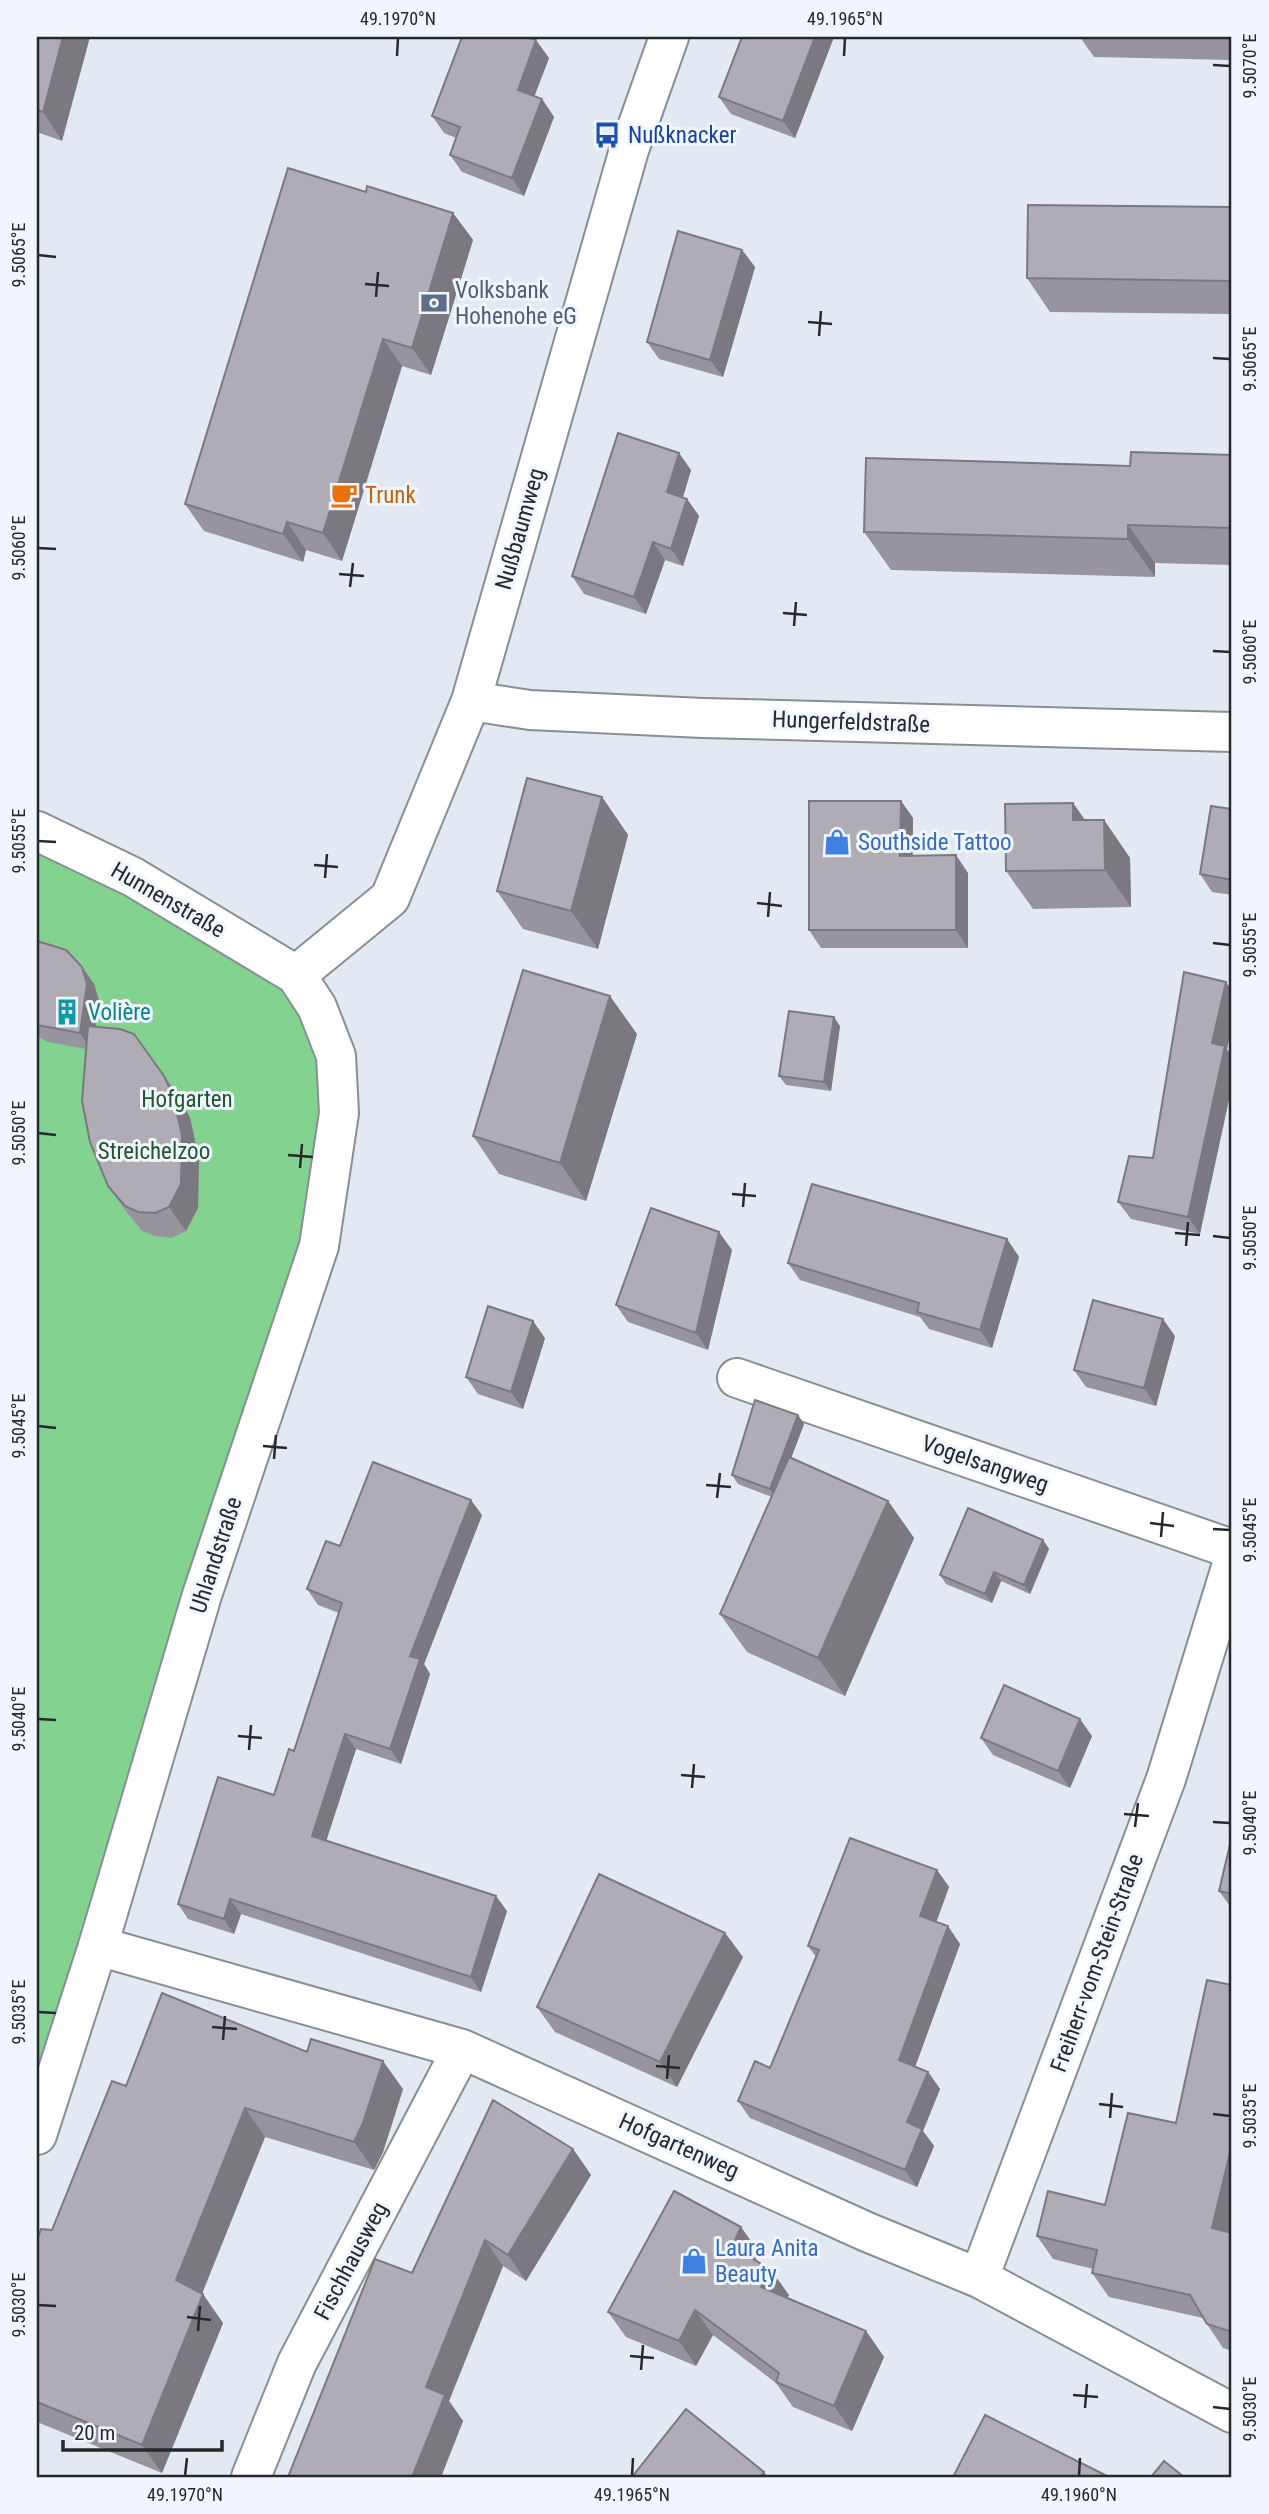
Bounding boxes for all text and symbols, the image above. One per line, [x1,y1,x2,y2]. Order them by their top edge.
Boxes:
text: 49.1970°N [360,8,436,29]
text: 49.1965°N [807,8,883,29]
text: 9.5070°E [1239,34,1260,98]
bus stop icon: Nußknacker [592,120,622,150]
place label: Nußknacker [628,122,736,149]
text: 9.5065°E [8,223,29,287]
place label: Volksbank Hohenohe eG [455,277,577,330]
bank icon: Volksbank Hohenohe eG [419,288,449,318]
text: 9.5065°E [1239,327,1260,391]
street label: Nußbaumweg [490,465,550,593]
cafe icon: Trunk [329,480,359,510]
place label: Trunk [365,482,416,509]
text: 9.5060°E [8,516,29,580]
text: 9.5060°E [1239,620,1260,684]
street label: Hungerfeldstraße [772,706,930,738]
text: 9.5055°E [8,809,29,873]
shop icon: Southside Tattoo [822,827,852,857]
place label: Southside Tattoo [858,829,1012,856]
street label: Hunnenstraße [106,856,230,944]
text: 9.5055°E [1239,913,1260,977]
building icon: Volière [52,997,82,1027]
place label: Volière [88,999,151,1026]
park label: Hofgarten [141,1086,233,1113]
text: 9.5050°E [8,1101,29,1165]
park label: Streichelzoo [98,1138,210,1165]
text: 9.5050°E [1239,1206,1260,1270]
text: 9.5045°E [8,1394,29,1458]
street label: Vogelsangweg [918,1430,1052,1498]
street label: Uhlandstraße [185,1494,247,1616]
text: 9.5045°E [1239,1498,1260,1562]
text: 9.5040°E [8,1687,29,1751]
text: 9.5040°E [1239,1791,1260,1855]
street label: Freiherr-vom-Stein-Straße [1045,1850,1149,2076]
text: 9.5035°E [8,1980,29,2044]
text: 9.5035°E [1239,2084,1260,2148]
street label: Hofgartenweg [615,2108,743,2184]
street label: Fischhausweg [309,2198,393,2324]
place label: Laura Anita Beauty [715,2235,818,2288]
shop icon: Laura Anita Beauty [679,2246,709,2276]
text: 9.5030°E [8,2273,29,2337]
text: 9.5030°E [1239,2377,1260,2441]
scale bar [63,2409,222,2453]
text: 20 m [74,2421,115,2445]
text: 49.1970°N [147,2484,223,2505]
text: 49.1965°N [594,2484,670,2505]
text: 49.1960°N [1041,2484,1117,2505]

